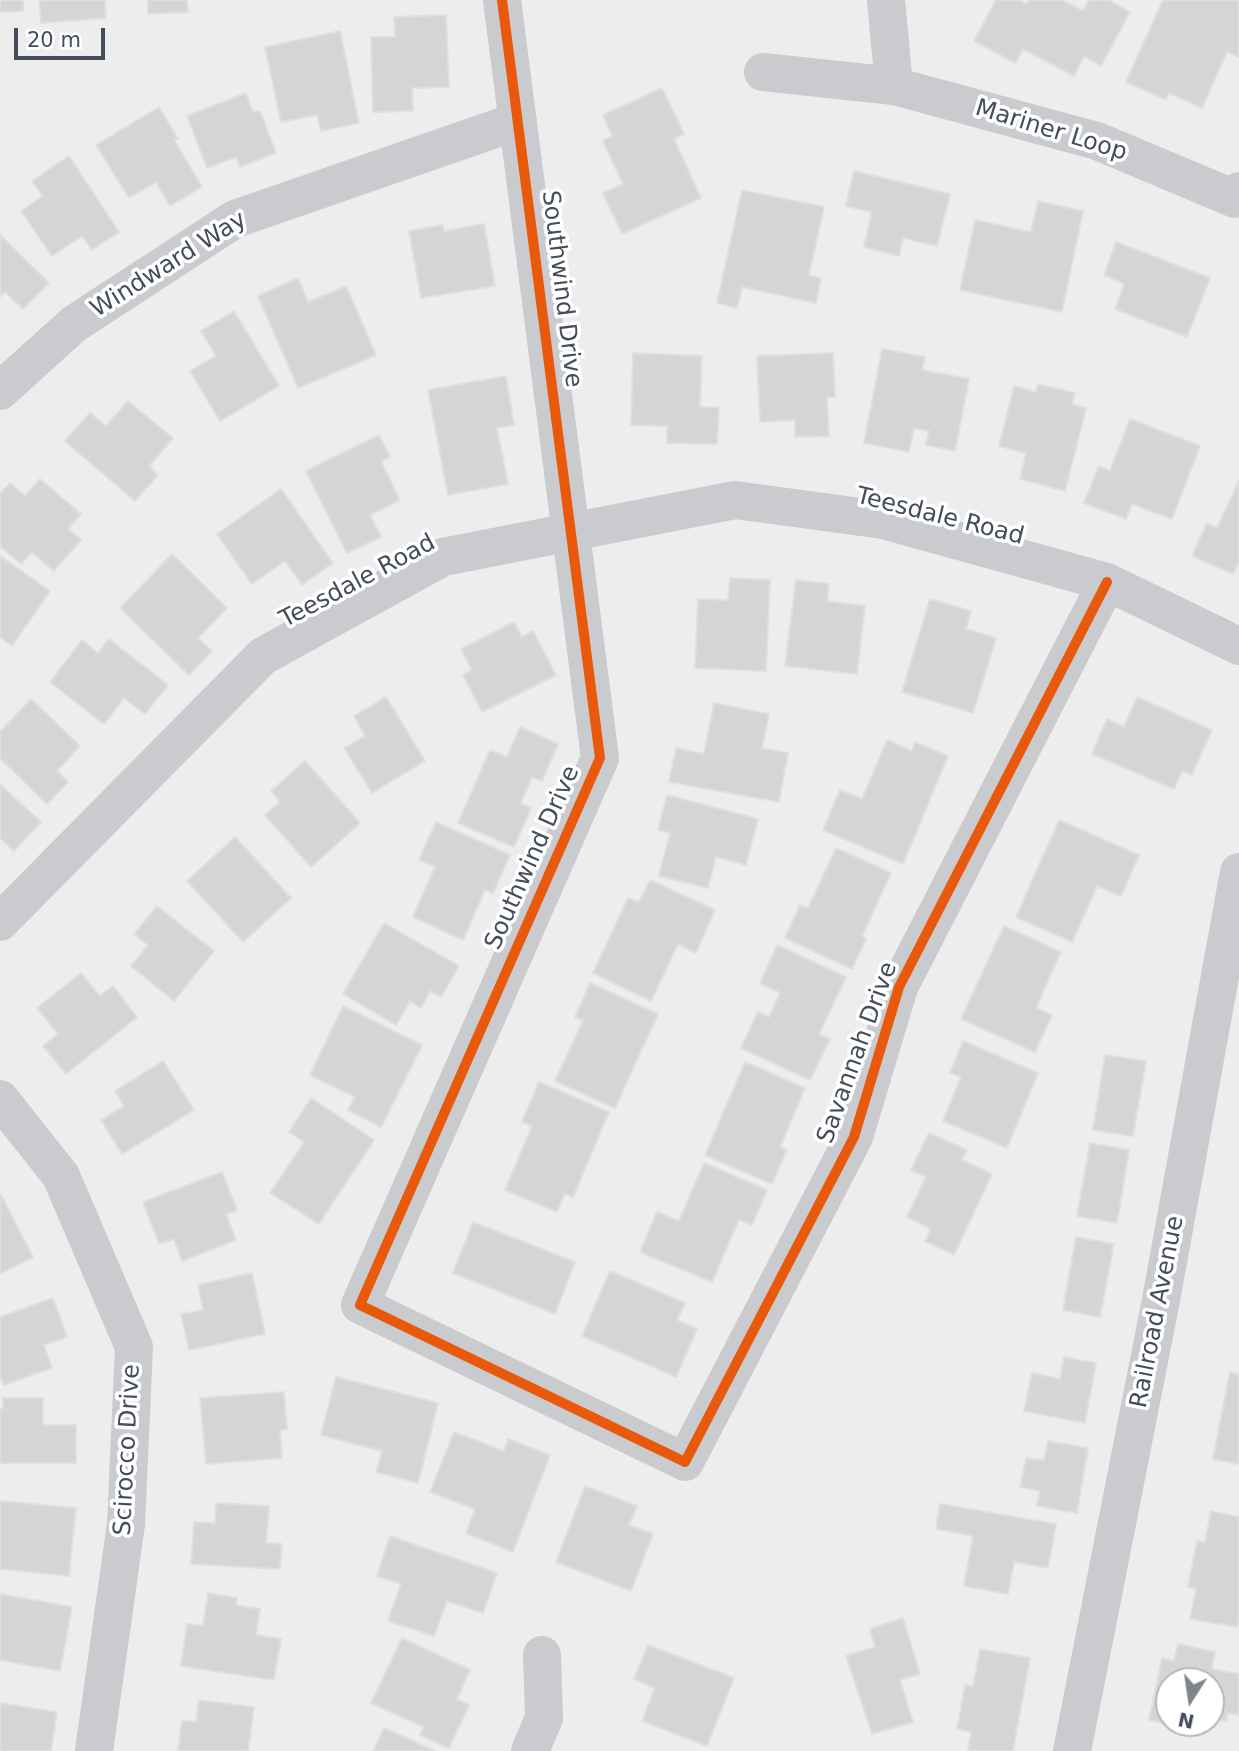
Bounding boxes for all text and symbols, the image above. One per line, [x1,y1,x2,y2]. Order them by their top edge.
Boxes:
scale bar [18,14,108,58]
text: 20 m [27,28,81,52]
street label: Mariner Loop [972,94,1130,168]
street label: Southwind Drive [535,189,587,389]
street label: Windward Way [86,206,252,324]
street label: Teesdale Road [853,482,1027,552]
street label: Teesdale Road [275,529,441,635]
street label: Southwind Drive [480,762,586,954]
street label: Savannah Drive [812,958,904,1148]
street label: Railroad Avenue [1125,1214,1191,1410]
street label: Scirocco Drive [109,1363,147,1537]
north arrow [1155,1667,1225,1737]
text: N [1176,1708,1196,1733]

